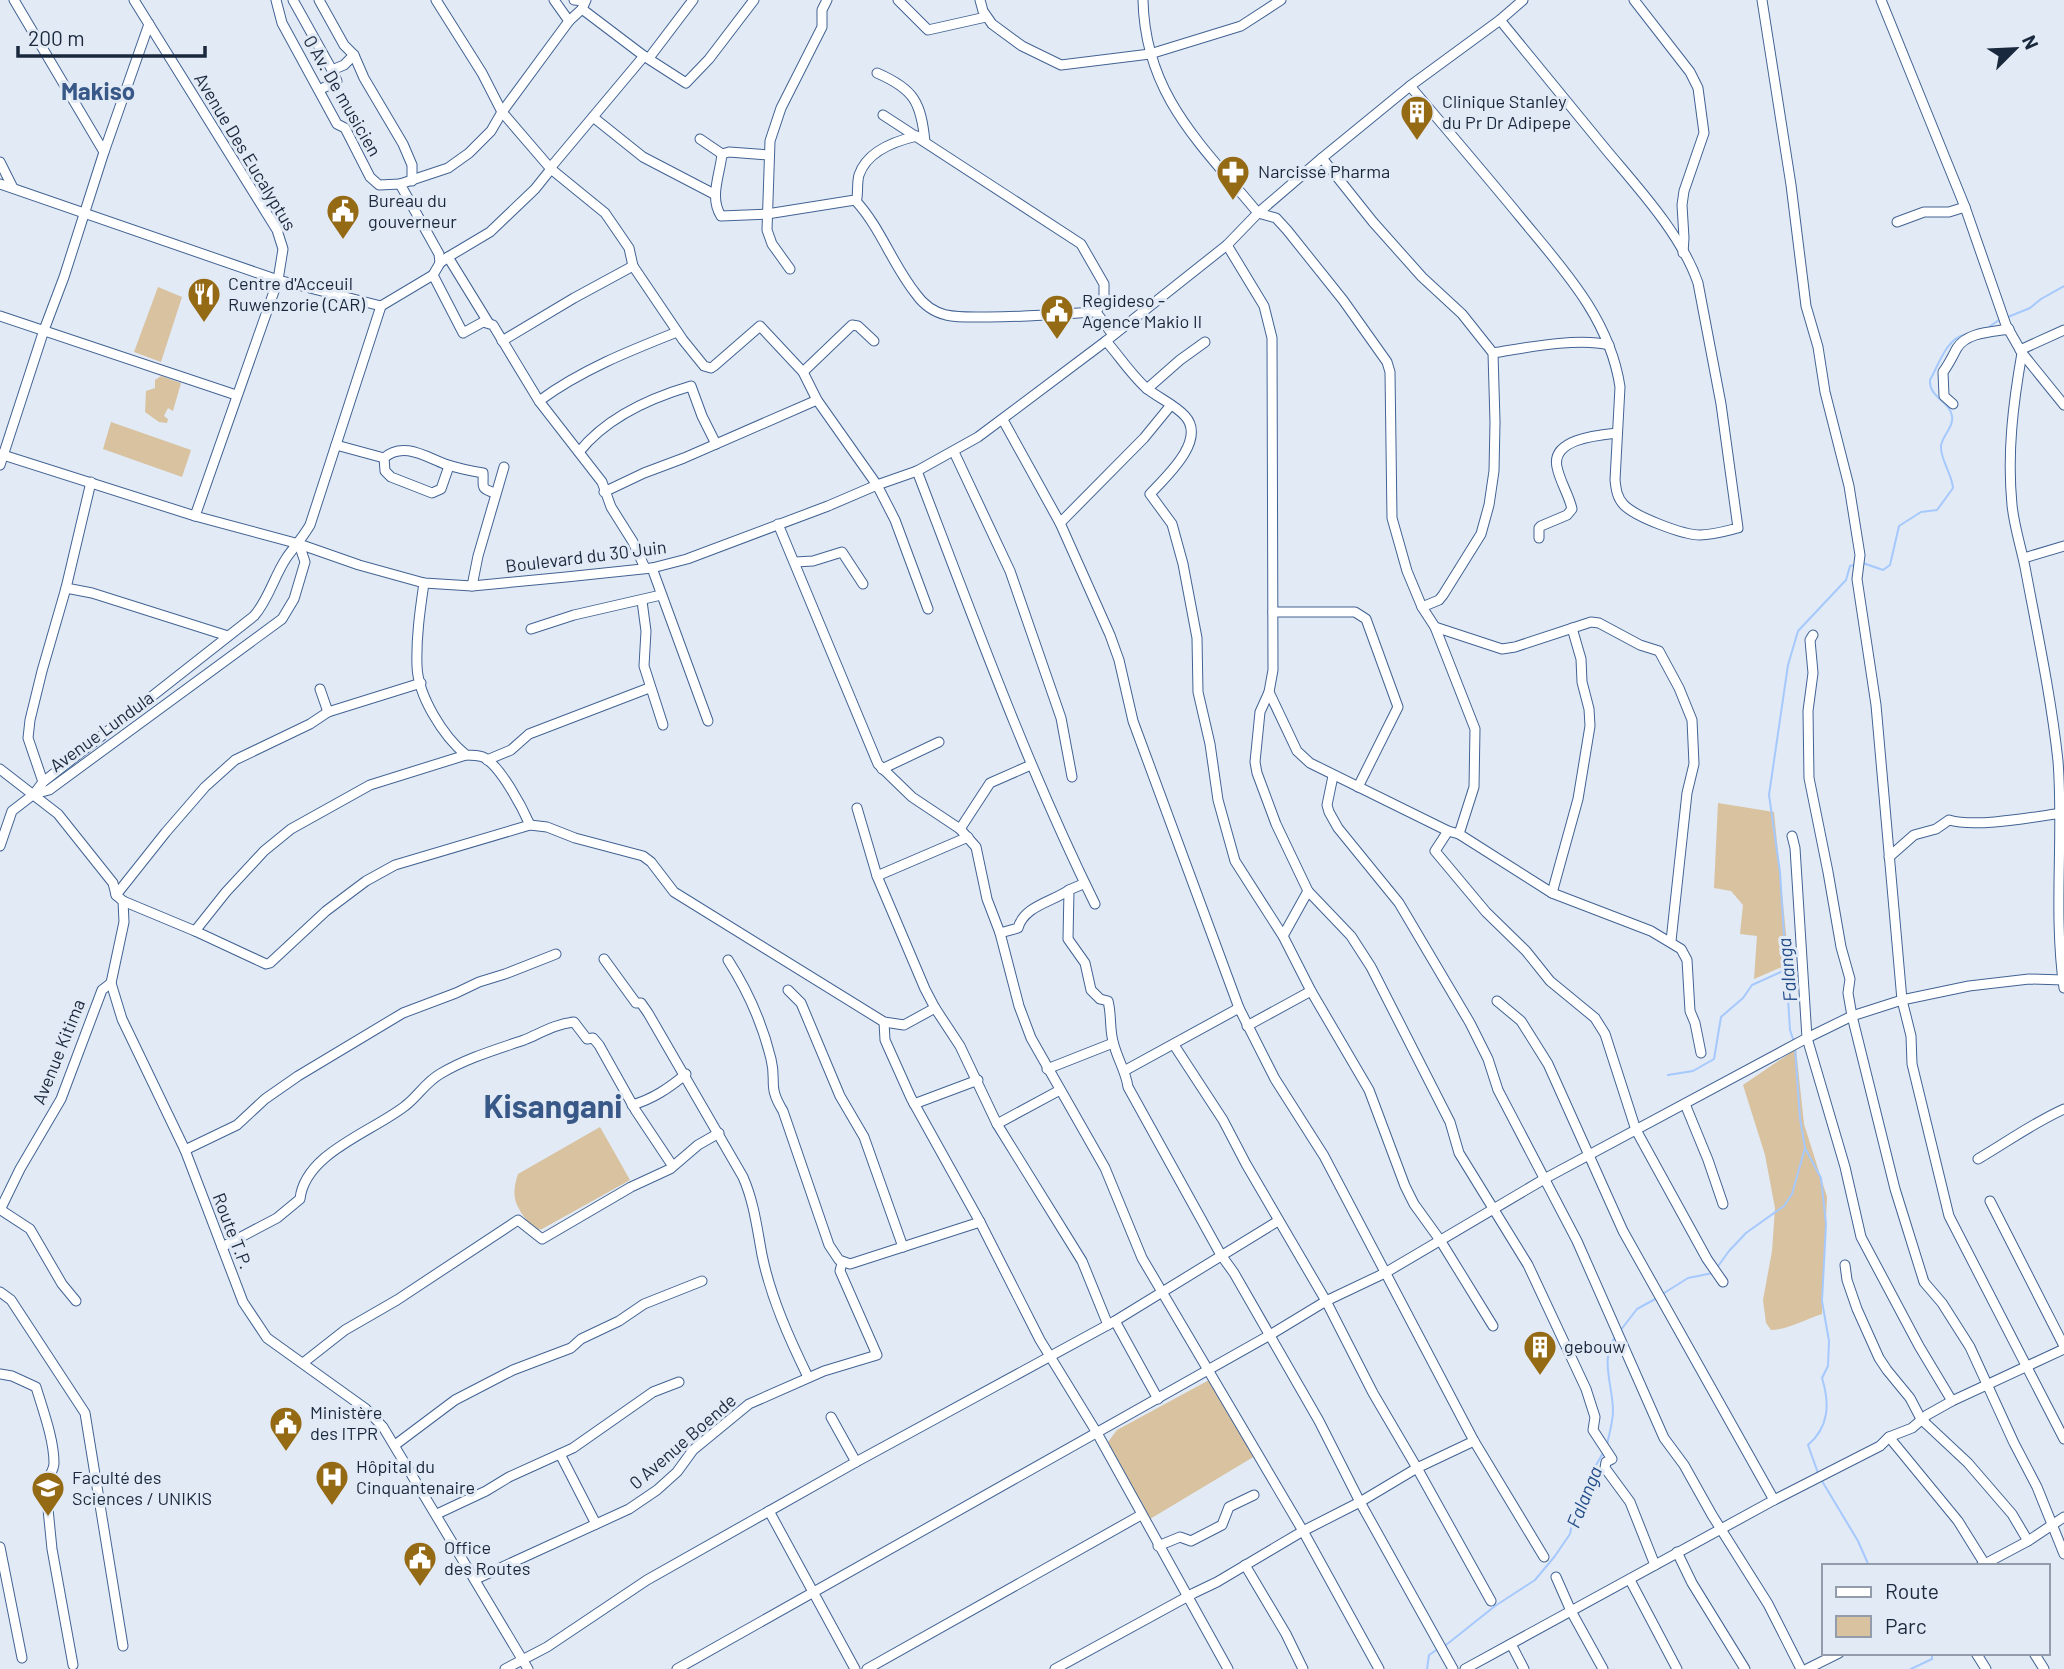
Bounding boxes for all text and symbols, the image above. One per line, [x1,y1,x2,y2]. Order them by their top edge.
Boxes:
scale bar [18,14,205,58]
north arrow [1980,14,2050,84]
text: 200 m [28,25,85,50]
street label: 0 Av. De musicien [299,31,386,160]
text: N [2018,31,2044,52]
street label: Avenue Des Eucalyptus [190,69,302,234]
district label: Makiso [61,76,135,105]
place label: Clinique Stanley du Pr Dr Adipepe [1442,90,1571,133]
building icon: Clinique Stanley du Pr Dr Adipepe [1398,93,1436,142]
pharmacy icon: Narcisse Pharma [1214,153,1252,202]
place label: Narcisse Pharma [1258,160,1390,182]
place label: Bureau du gouverneur [368,189,457,232]
public building icon: Bureau du gouverneur [324,192,362,241]
place label: Centre d'Acceuil Ruwenzorie (CAR) [228,272,365,315]
restaurant icon: Centre d'Acceuil Ruwenzorie (CAR) [185,275,223,324]
place label: Regideso - Agence Makio II [1082,289,1202,332]
public building icon: Regideso - Agence Makio II [1038,292,1076,341]
street label: Boulevard du 30 Juin [504,535,668,577]
street label: Avenue Lundula [45,686,158,776]
water label: Falanga [1772,937,1801,1003]
street label: Avenue Kitima [27,996,89,1107]
district label: Kisangani [483,1086,623,1124]
street label: Route T.P. [208,1190,257,1272]
building icon: gebouw [1521,1328,1559,1377]
place label: gebouw [1564,1335,1625,1357]
street label: 0 Avenue Boende [624,1389,740,1494]
place label: Ministère des ITPR [310,1401,382,1444]
public building icon: Ministère des ITPR [267,1404,305,1453]
place label: Hôpital du Cinquantenaire [356,1455,475,1498]
hospital icon: Hôpital du Cinquantenaire [313,1458,351,1507]
water label: Falanga [1561,1463,1606,1531]
place label: Faculté des Sciences / UNIKIS [72,1466,212,1509]
school or university icon: Faculté des Sciences / UNIKIS [29,1469,67,1518]
place label: Office des Routes [444,1536,530,1579]
public building icon: Office des Routes [401,1539,439,1588]
legend [1822,1564,2050,1655]
text: Route [1885,1578,1939,1603]
text: Parc [1885,1613,1927,1638]

